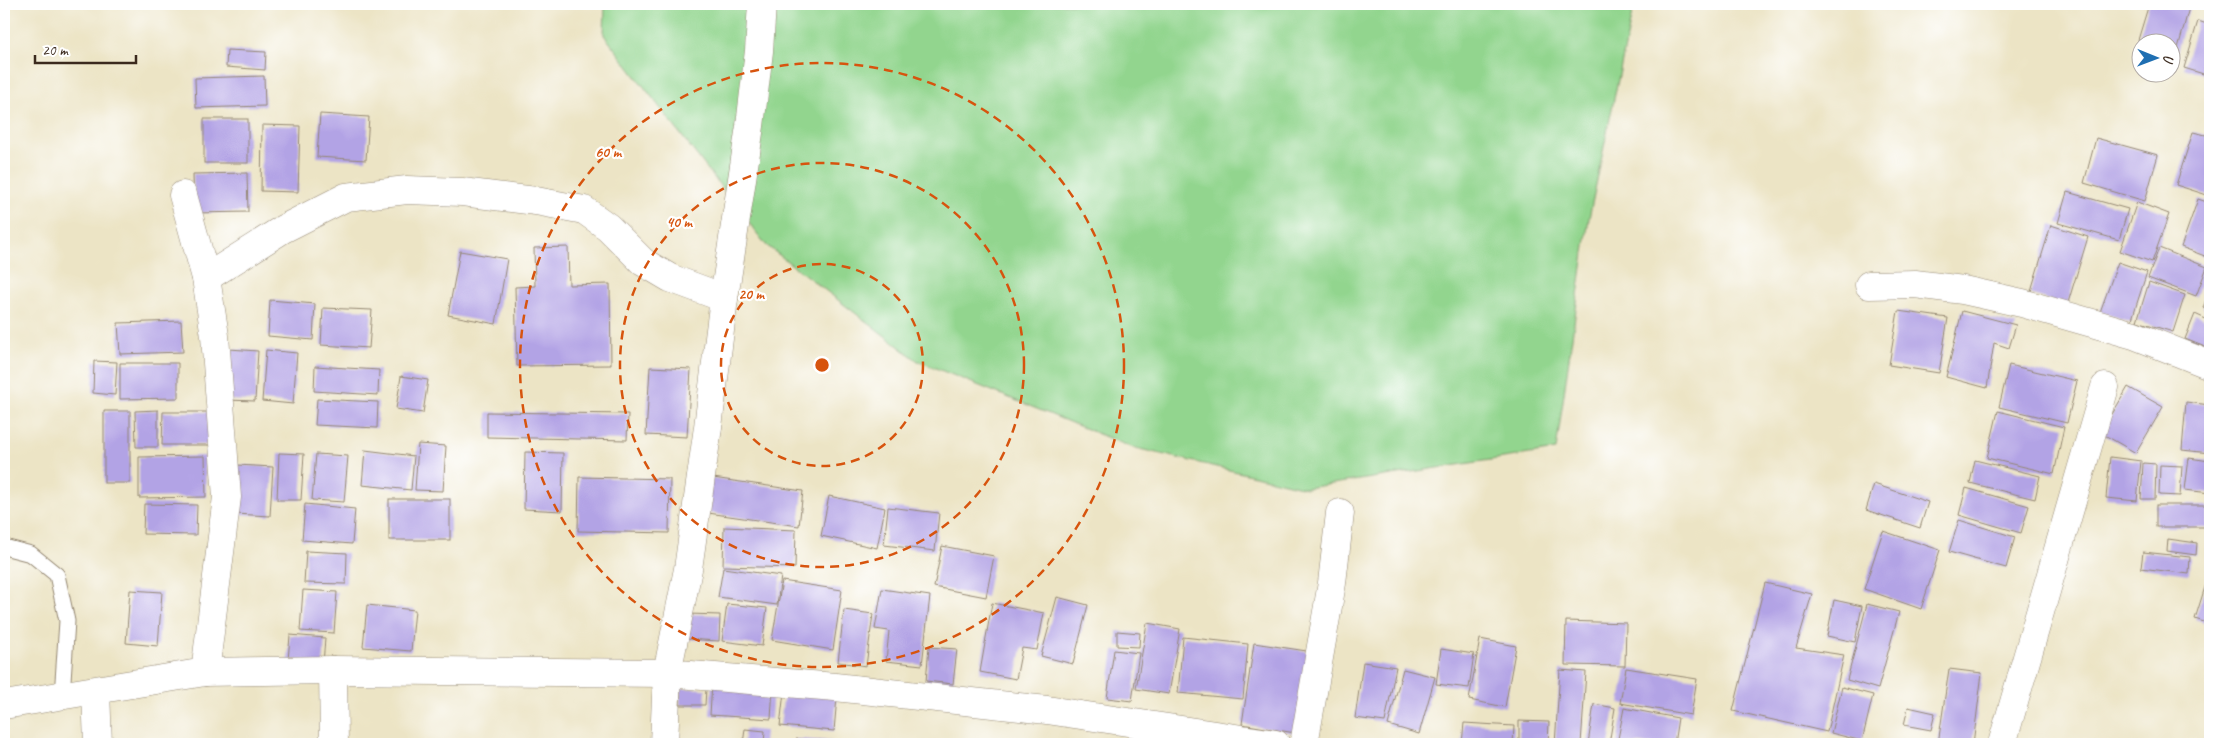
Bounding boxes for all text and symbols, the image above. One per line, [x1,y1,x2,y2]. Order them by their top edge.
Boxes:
scale bar [35,32,136,64]
north arrow [2132,32,2182,82]
text: 20 m [42,41,69,60]
text: U [2160,55,2177,65]
text: 60 m [595,143,622,162]
text: 40 m [666,213,693,232]
text: 20 m [738,285,765,304]
centre of rings [813,356,831,374]

